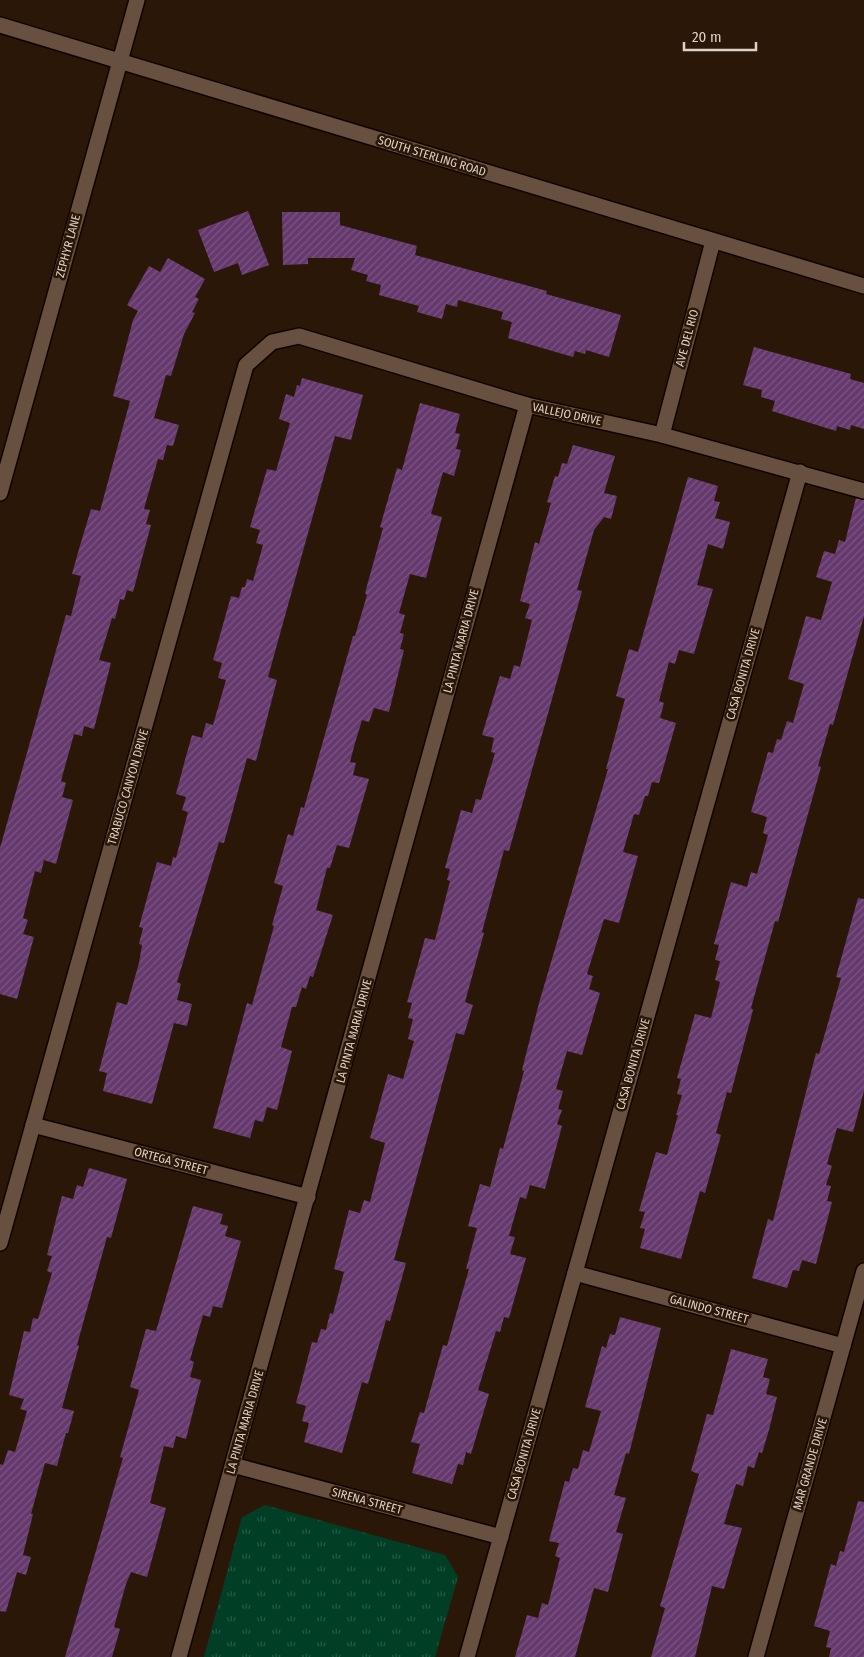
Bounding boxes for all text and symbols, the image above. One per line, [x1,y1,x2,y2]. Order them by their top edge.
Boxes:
scale bar [684,20,756,52]
text: 20 m [692,28,722,46]
street label: SOUTH STERLING ROAD [376,133,488,179]
street label: ZEPHYR LANE [53,213,83,279]
street label: AVE DEL RIO [673,308,701,368]
street label: VALLEJO DRIVE [531,400,603,428]
street label: LA PINTA MARIA DRIVE [440,587,482,695]
street label: CASA BONITA DRIVE [723,626,763,721]
street label: TRABUCO CANYON DRIVE [105,727,151,846]
street label: LA PINTA MARIA DRIVE [333,977,375,1085]
street label: CASA BONITA DRIVE [613,1016,653,1111]
street label: ORTEGA STREET [133,1144,210,1178]
street label: GALINDO STREET [668,1292,750,1326]
street label: LA PINTA MARIA DRIVE [223,1368,267,1475]
street label: CASA BONITA DRIVE [504,1406,544,1501]
street label: MAR GRANDE DRIVE [790,1416,830,1512]
street label: SIRENA STREET [330,1485,404,1517]

